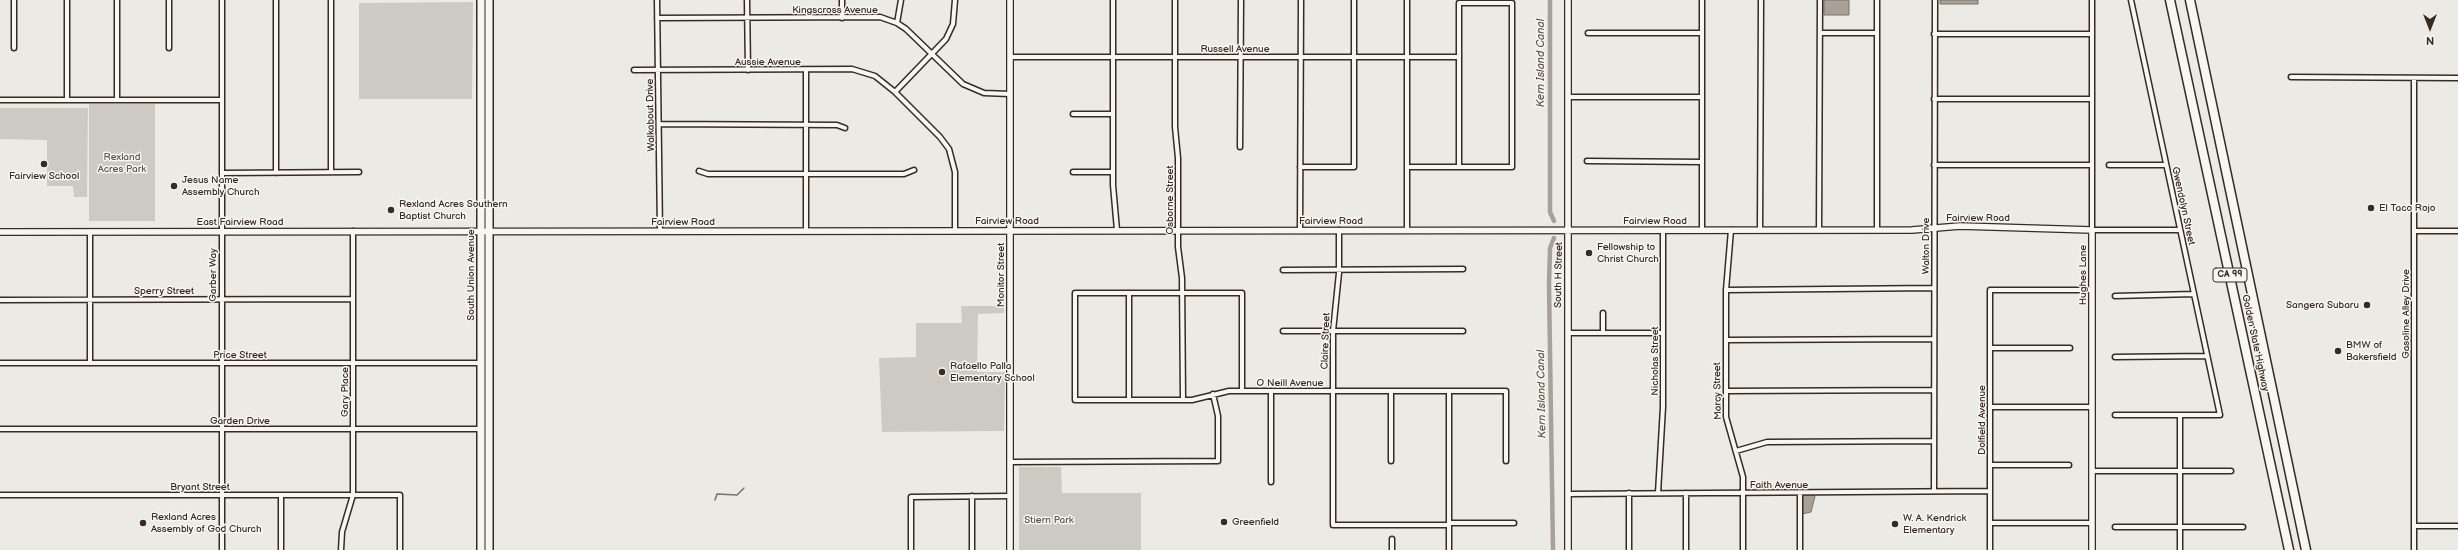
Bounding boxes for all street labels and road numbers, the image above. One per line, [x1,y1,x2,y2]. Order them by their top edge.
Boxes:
street label: Kingscross Avenue [792,4,878,16]
street label: Russell Avenue [1200,43,1270,55]
street label: Aussie Avenue [735,56,801,68]
street label: Walkabout Drive [644,78,658,152]
street label: Osborne Street [1164,165,1176,235]
street label: Gwendolyn Street [2169,166,2197,246]
street label: Fairview Road [1946,212,2010,224]
street label: Fairview Road [975,215,1039,227]
street label: Fairview Road [1299,215,1363,227]
street label: Fairview Road [1623,215,1687,227]
street label: East Fairview Road [197,216,283,228]
street label: Fairview Road [651,216,715,228]
street label: Walton Drive [1920,218,1932,274]
street label: South Union Avenue [465,229,477,321]
street label: South H Street [1552,242,1566,308]
street label: Monitor Street [995,243,1007,307]
street label: Hughes Lane [2077,245,2089,305]
street label: Garber Way [207,248,219,302]
road number: CA 99 [2213,268,2247,282]
street label: Gasoline Alley Drive [2400,269,2412,359]
street label: Sperry Street [134,285,194,297]
street label: Golden State Highway [2239,293,2271,393]
street label: Claire Street [1319,312,1333,370]
street label: Nicholas Street [1649,326,1661,396]
street label: Price Street [213,349,267,361]
street label: Marcy Street [1711,362,1725,420]
street label: Gary Place [339,367,351,417]
street label: O Neill Avenue [1257,377,1323,389]
street label: Dolfield Avenue [1976,385,1988,455]
street label: Garden Drive [210,415,270,427]
street label: Faith Avenue [1750,479,1808,491]
street label: Bryant Street [170,481,230,493]

